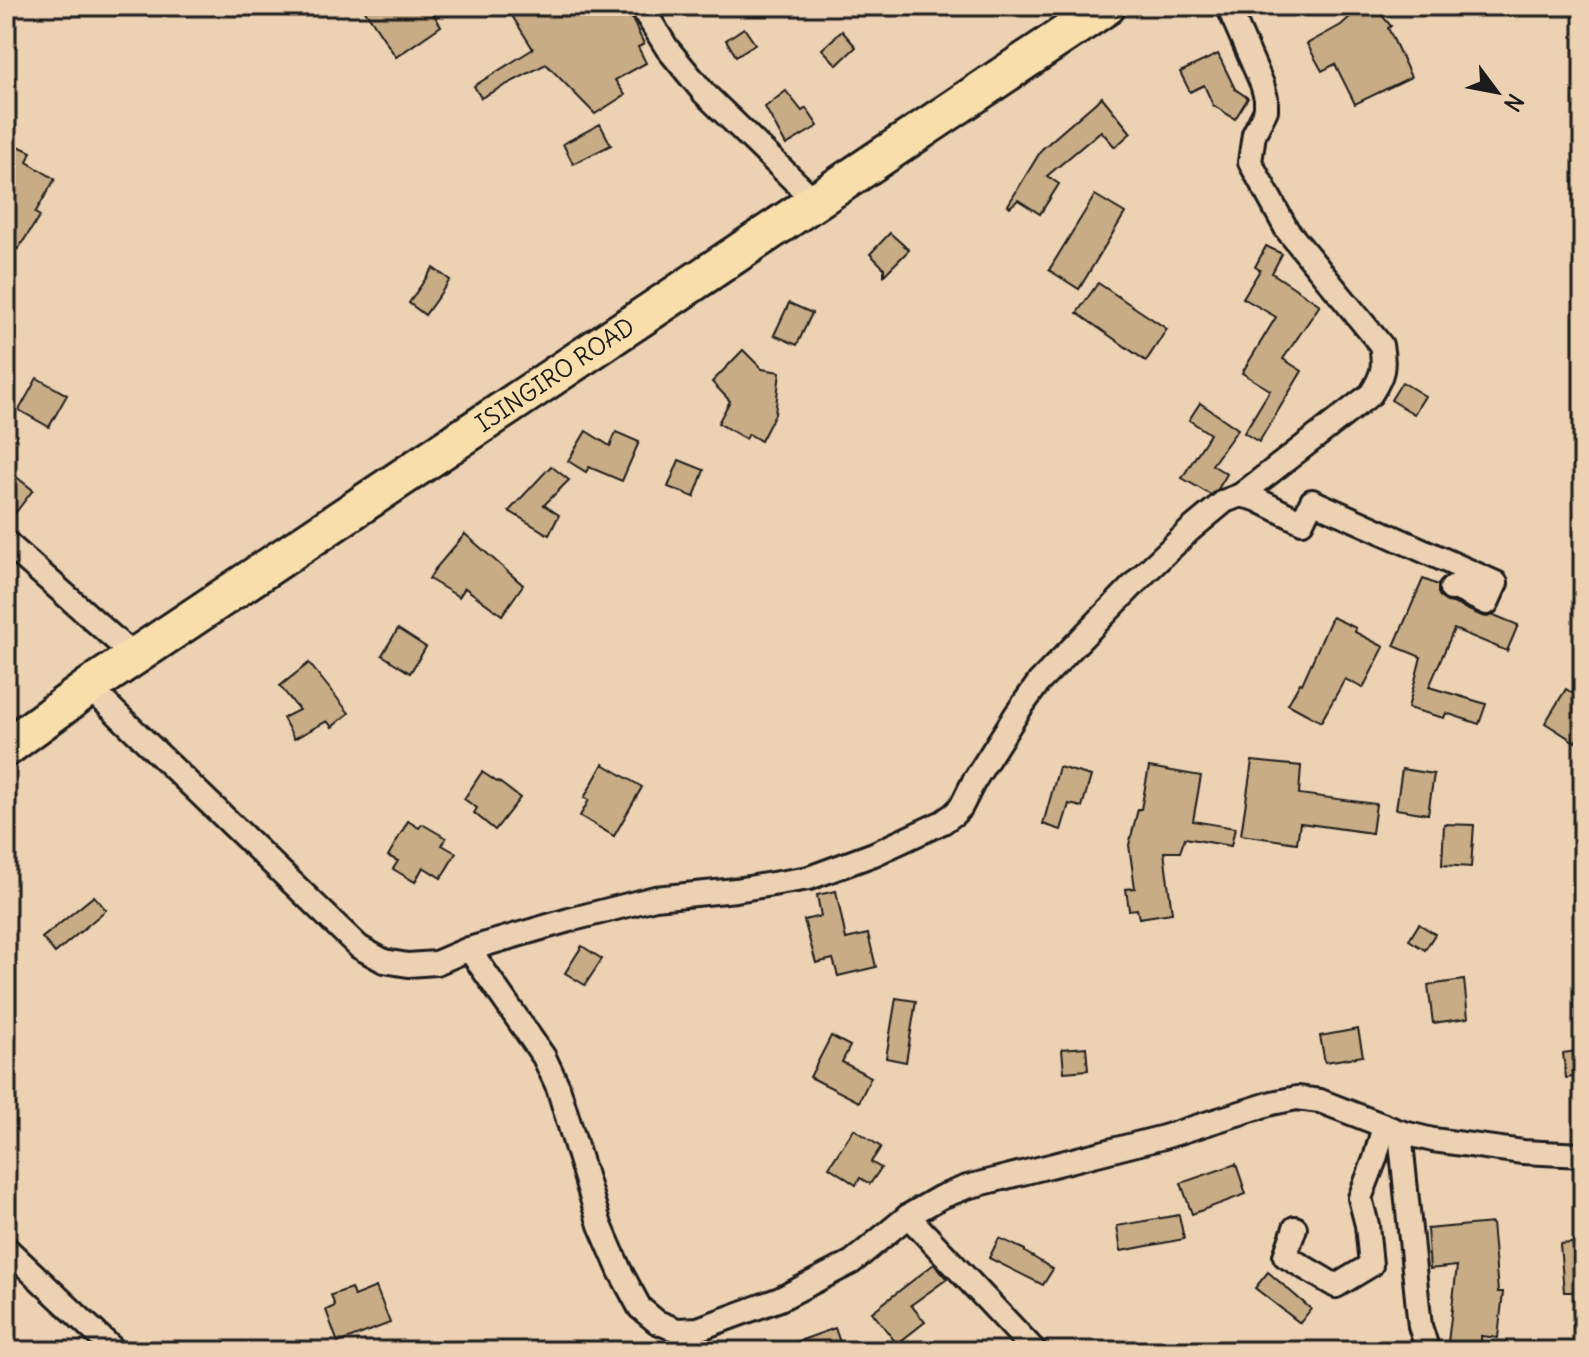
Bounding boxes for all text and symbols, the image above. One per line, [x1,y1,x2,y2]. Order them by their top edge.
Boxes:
north arrow [1457,52,1537,132]
text: N [1498,89,1530,116]
street label: ISINGIRO ROAD [470,311,640,438]

